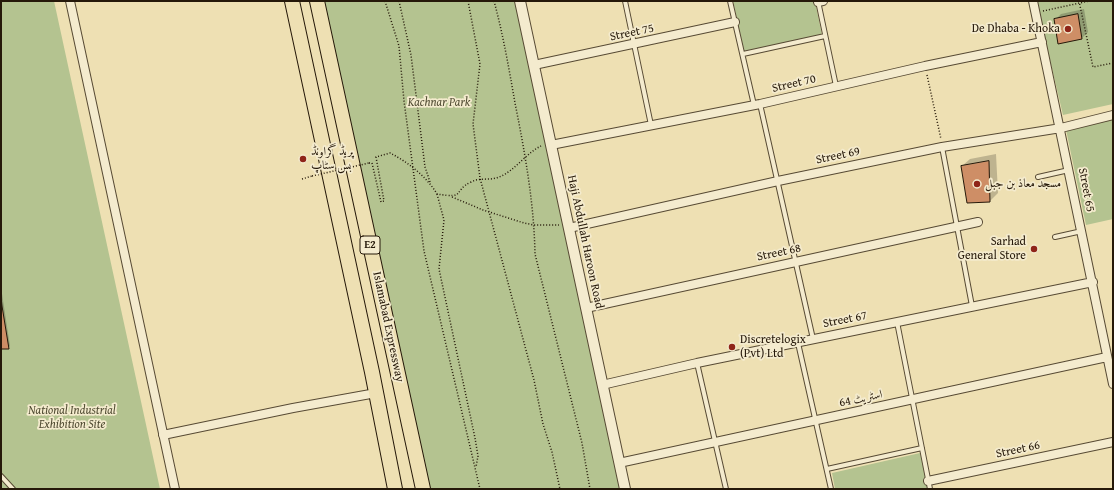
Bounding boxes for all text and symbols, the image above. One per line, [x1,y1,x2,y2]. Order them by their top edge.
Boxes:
street label: Street 75 [609,21,655,45]
place label: De Dhaba - Khoka [972,22,1060,36]
marker: De Dhaba - Khoka [1063,24,1073,34]
street label: Street 70 [771,72,817,96]
park label: Kachnar Park [408,96,470,110]
street label: Street 69 [815,144,861,168]
place label: پریڈ گراونڈ بس سٹاپ [311,145,353,173]
marker: پریڈ گراونڈ بس سٹاپ [298,154,308,164]
street label: Street 65 [1075,167,1097,213]
street label: Haji Abdullah Haroon Road [564,174,606,310]
place label: مسجد معاذ بن جبل [985,177,1061,191]
marker: مسجد معاذ بن جبل [972,179,982,189]
place label: Sarhad General Store [958,235,1026,263]
road number: E2 [360,236,380,254]
street label: Street 68 [756,241,802,265]
marker: Sarhad General Store [1029,244,1039,254]
street label: Islamabad Expressway [369,270,407,384]
street label: Street 67 [822,309,868,331]
place label: Discretelogix (Pvt) Ltd [740,333,806,361]
marker: Discretelogix (Pvt) Ltd [727,342,737,352]
street label: اسٹریٹ 64 [838,387,884,411]
park label: National Industrial Exhibition Site [28,404,116,432]
street label: Street 66 [995,438,1041,462]

